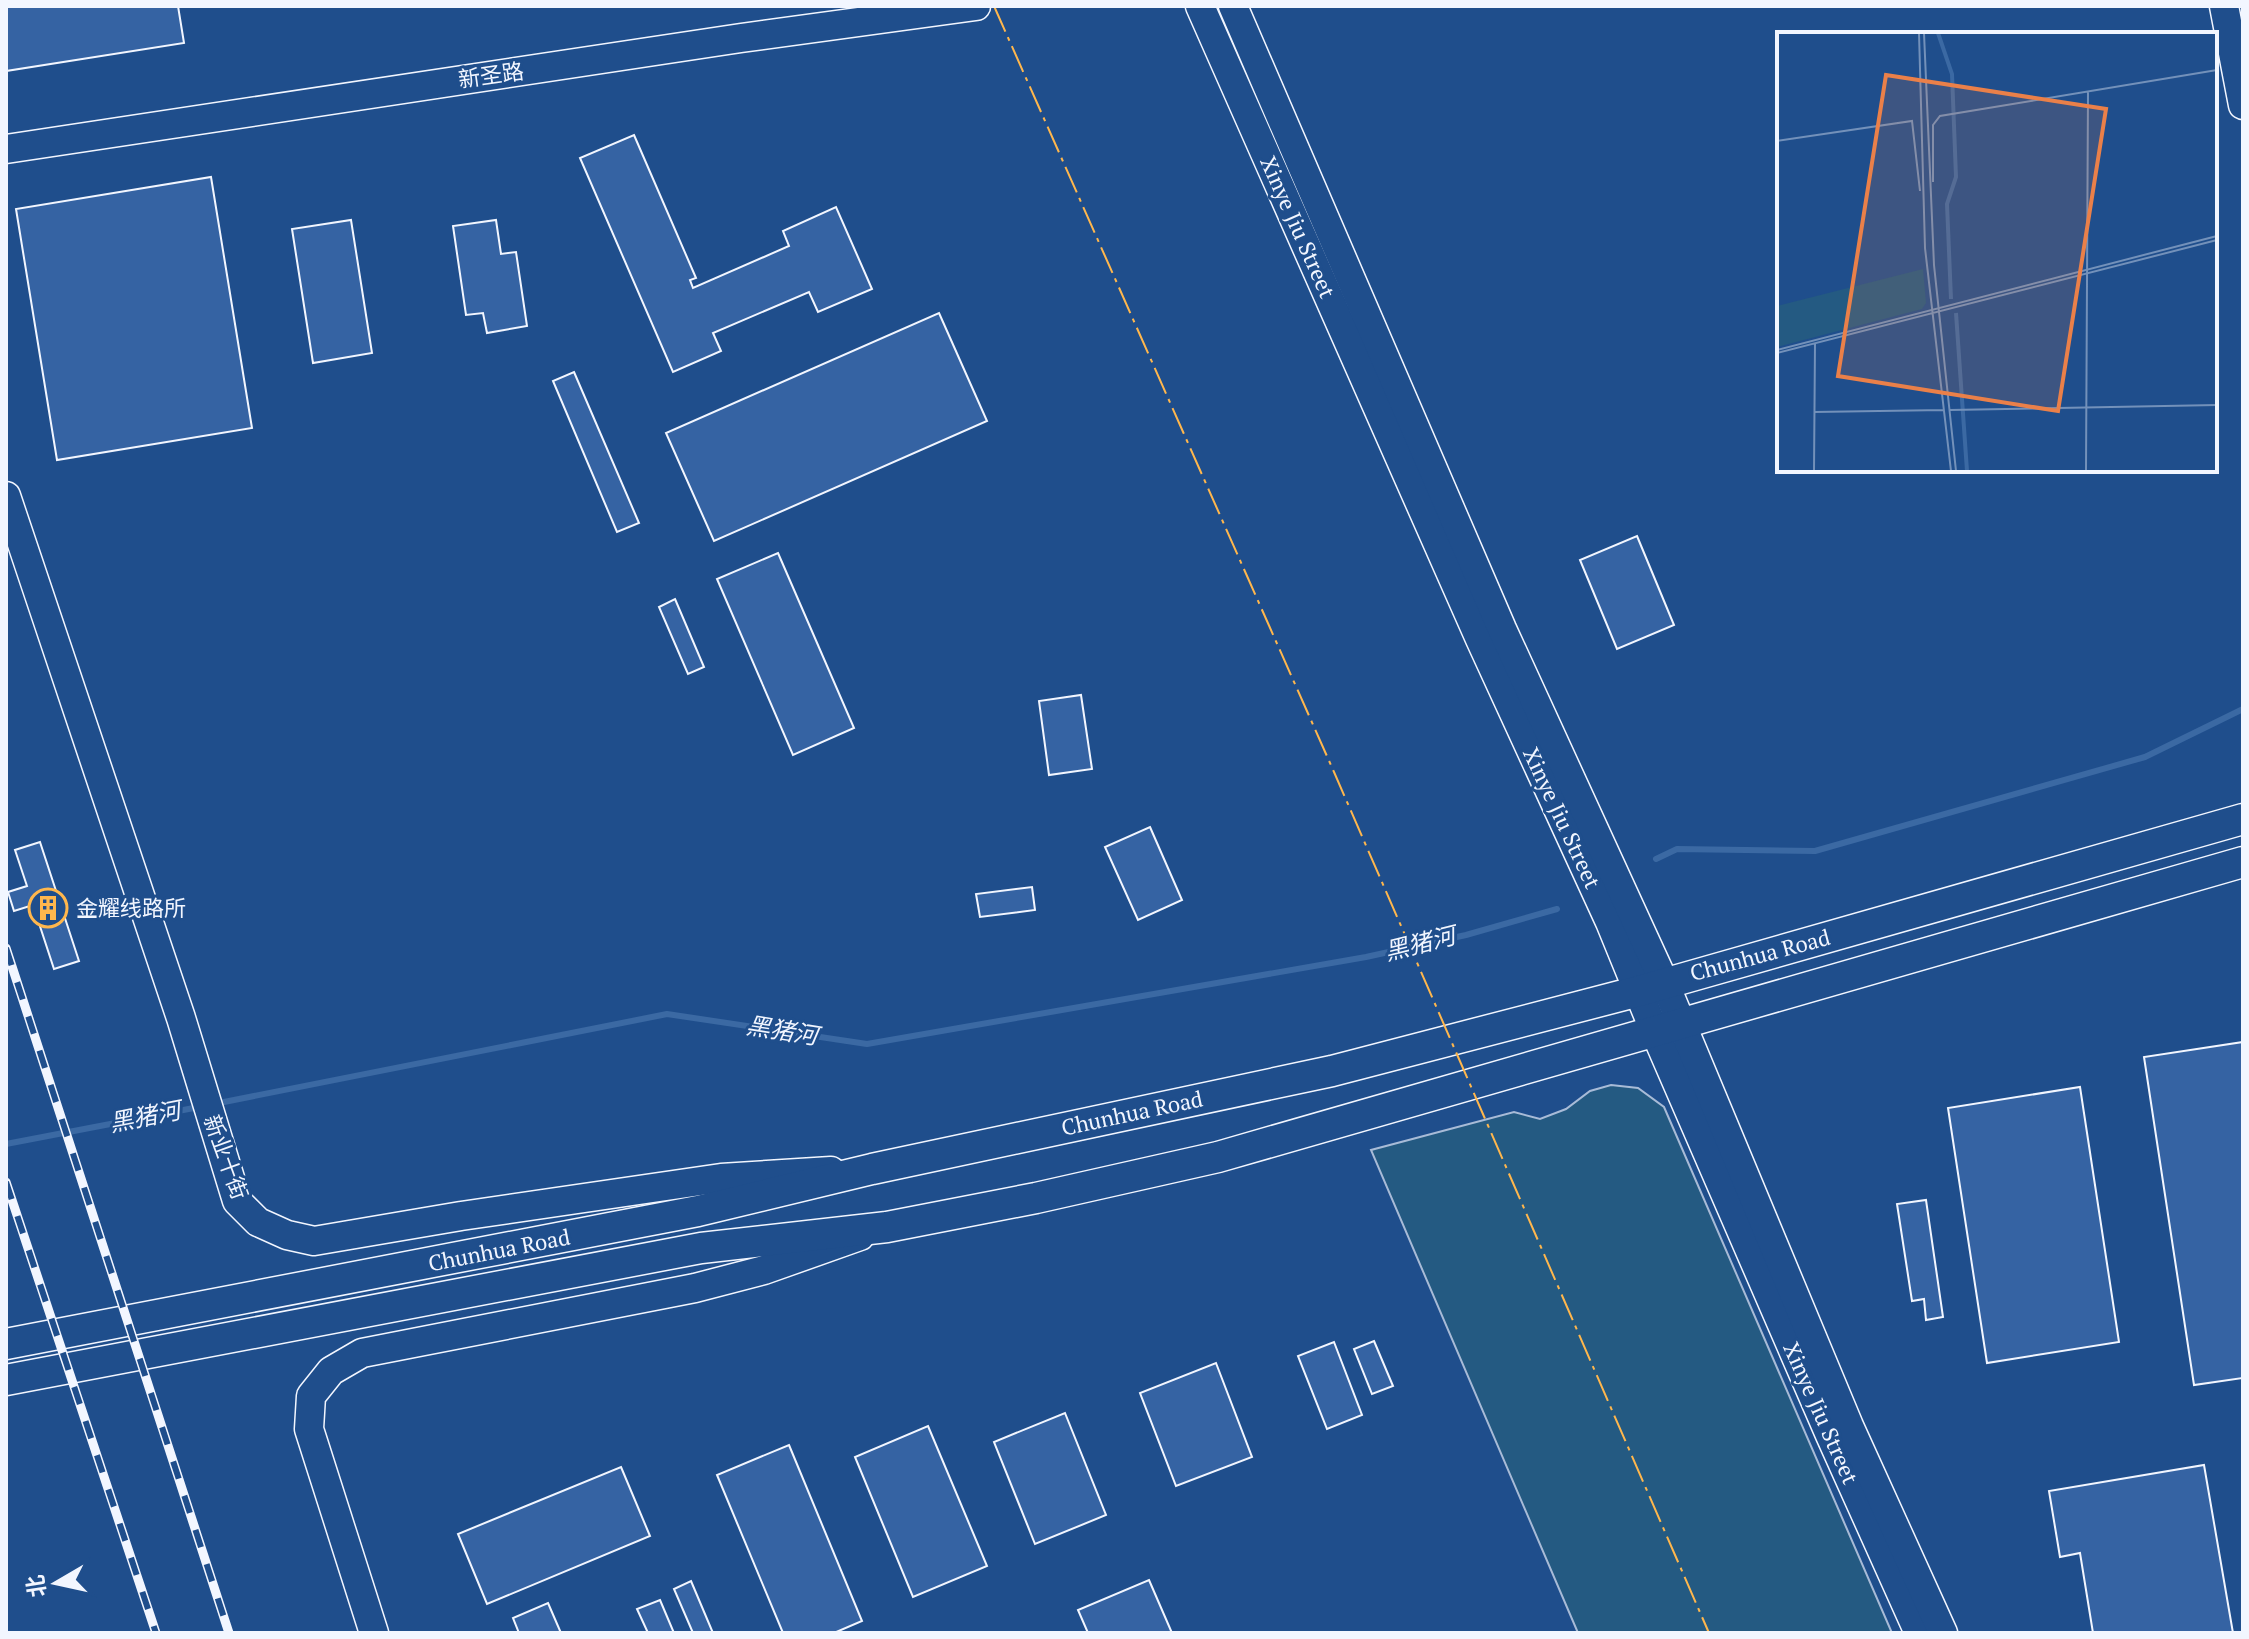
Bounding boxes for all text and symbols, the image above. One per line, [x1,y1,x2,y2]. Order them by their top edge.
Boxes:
inset map [1777,32,2217,472]
street label: 新圣路 [456,56,526,93]
street label: Xinye Jiu Street [1254,151,1343,302]
street label: Xinye Jiu Street [1517,743,1608,893]
building icon: 金耀线路所 [27,887,69,929]
place label: 金耀线路所 [76,893,186,922]
water label: 黑猪河 [1381,918,1462,967]
street label: Chunhua Road [1687,922,1833,987]
water label: 黑猪河 [744,1009,824,1052]
street label: Chunhua Road [1059,1083,1205,1142]
water label: 黑猪河 [106,1093,187,1139]
street label: 新业十街 [198,1111,255,1203]
street label: Chunhua Road [426,1222,572,1277]
street label: Xinye Jiu Street [1777,1337,1866,1488]
north arrow [16,1543,96,1623]
text: 北 [20,1573,52,1599]

